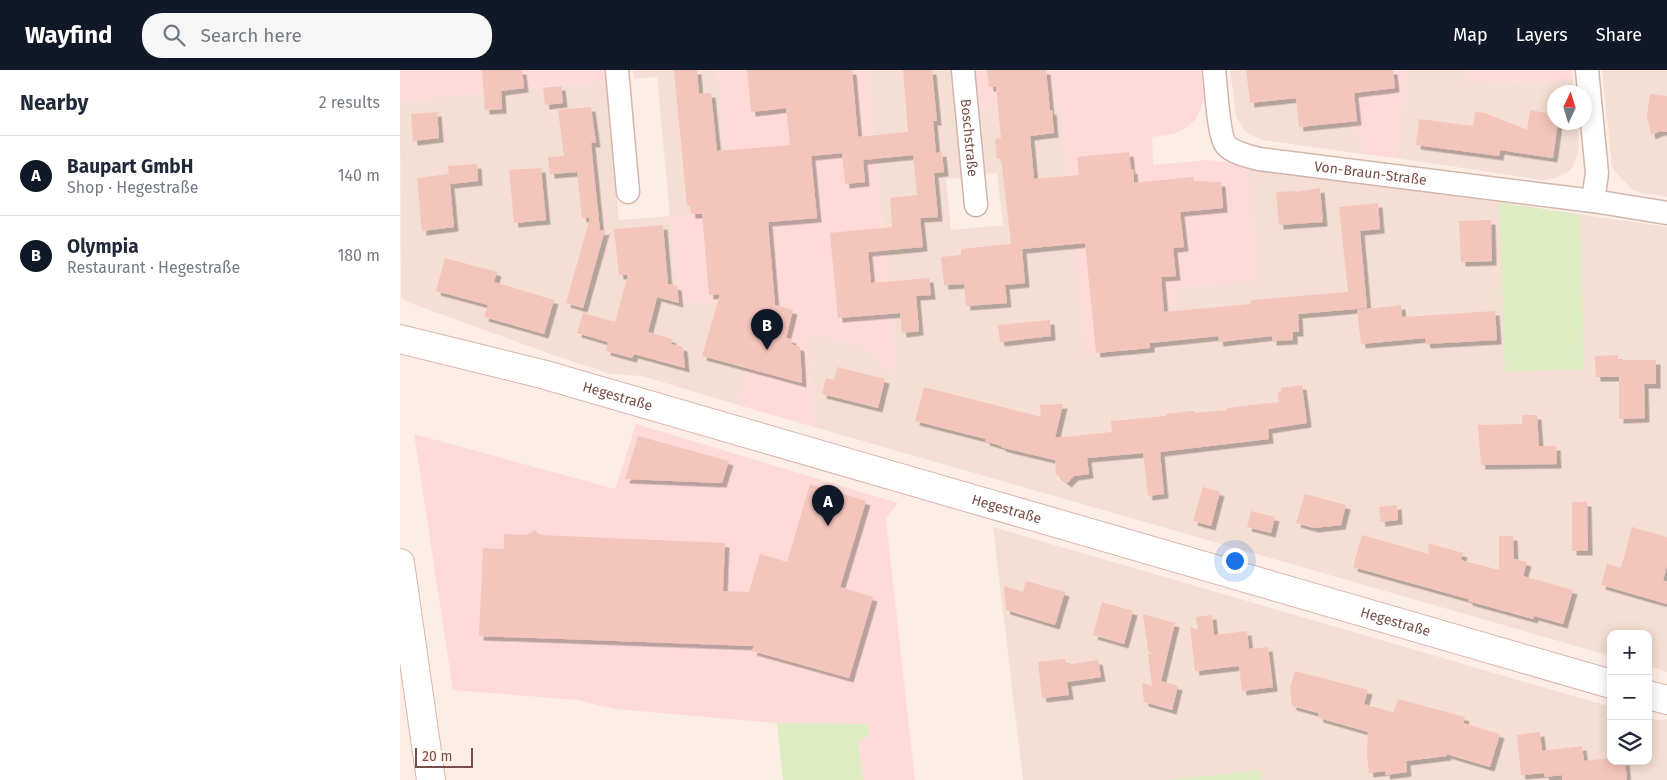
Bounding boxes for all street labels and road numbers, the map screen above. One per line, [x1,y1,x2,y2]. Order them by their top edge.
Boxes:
street label: Boschstraße [957,98,982,177]
street label: Von-Braun-Straße [1313,158,1428,189]
street label: Hegestraße [581,378,655,414]
street label: Hegestraße [970,491,1044,527]
street label: Hegestraße [1359,603,1433,640]

